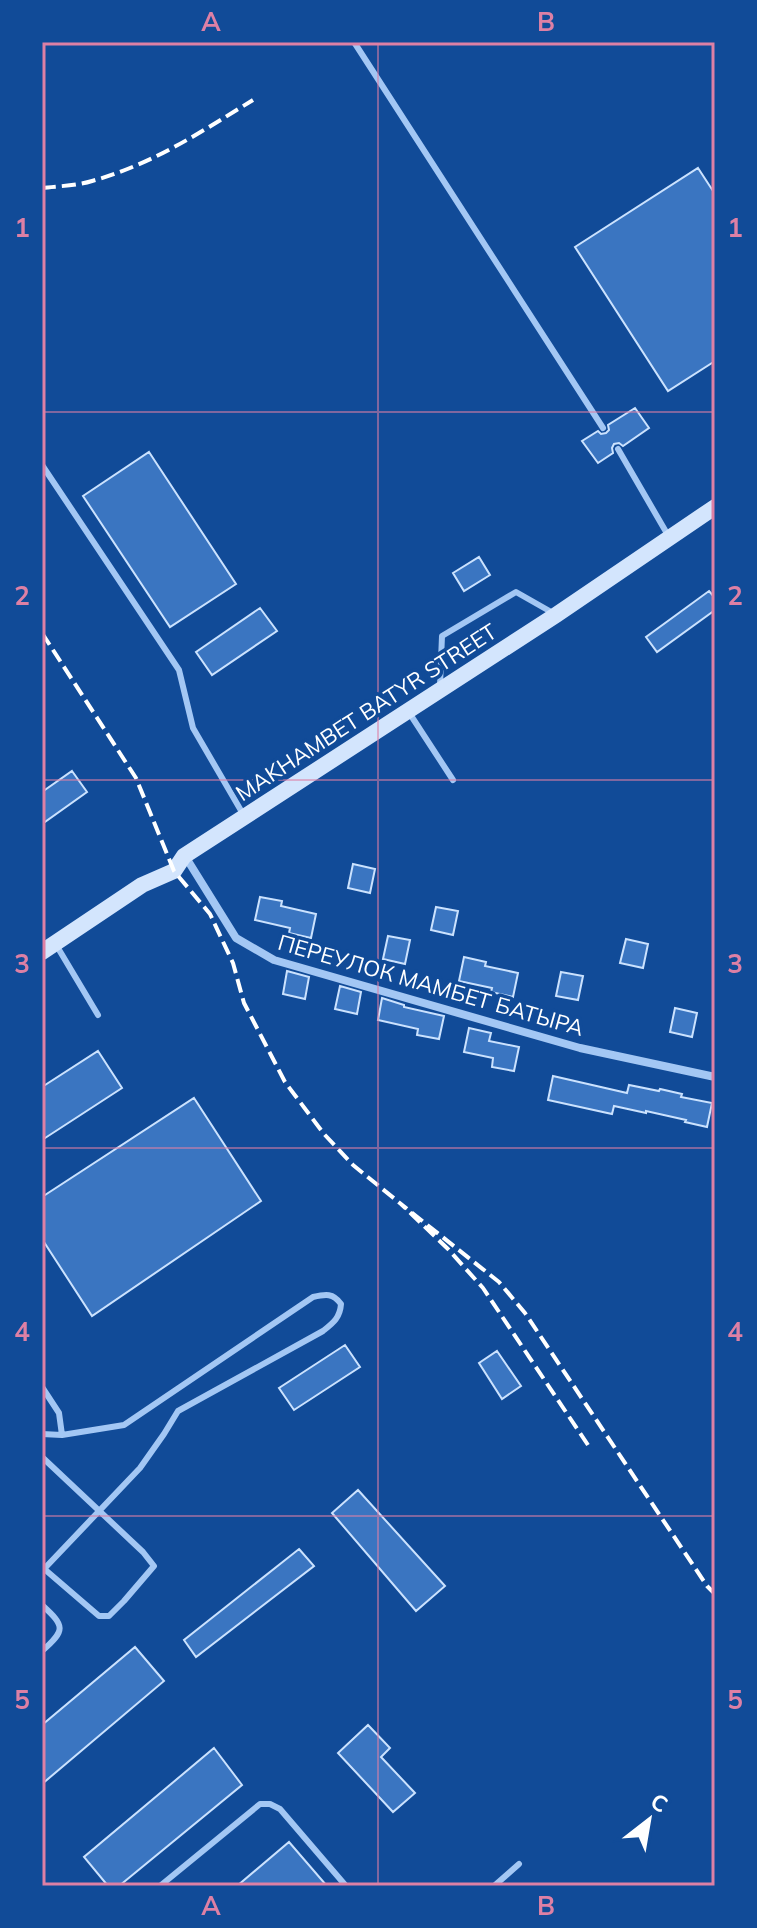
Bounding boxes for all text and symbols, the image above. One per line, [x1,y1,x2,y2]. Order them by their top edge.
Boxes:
text: A [201,5,221,38]
text: B [537,5,555,38]
text: 1 [14,211,30,244]
text: 1 [727,211,743,244]
text: 2 [14,579,30,612]
text: 2 [727,579,743,612]
street label: MAKHAMBET BATYR STREET [230,617,502,807]
street label: ПЕРЕУЛОК МАМБЕТ БАТЫРА [275,928,587,1042]
text: 3 [14,947,30,980]
text: 3 [727,947,743,980]
text: 4 [14,1315,30,1348]
text: 4 [727,1315,743,1348]
text: 5 [14,1683,30,1716]
text: 5 [727,1683,743,1716]
north arrow [609,1780,689,1860]
text: С [646,1787,673,1819]
text: A [201,1889,221,1922]
text: B [537,1889,555,1922]

